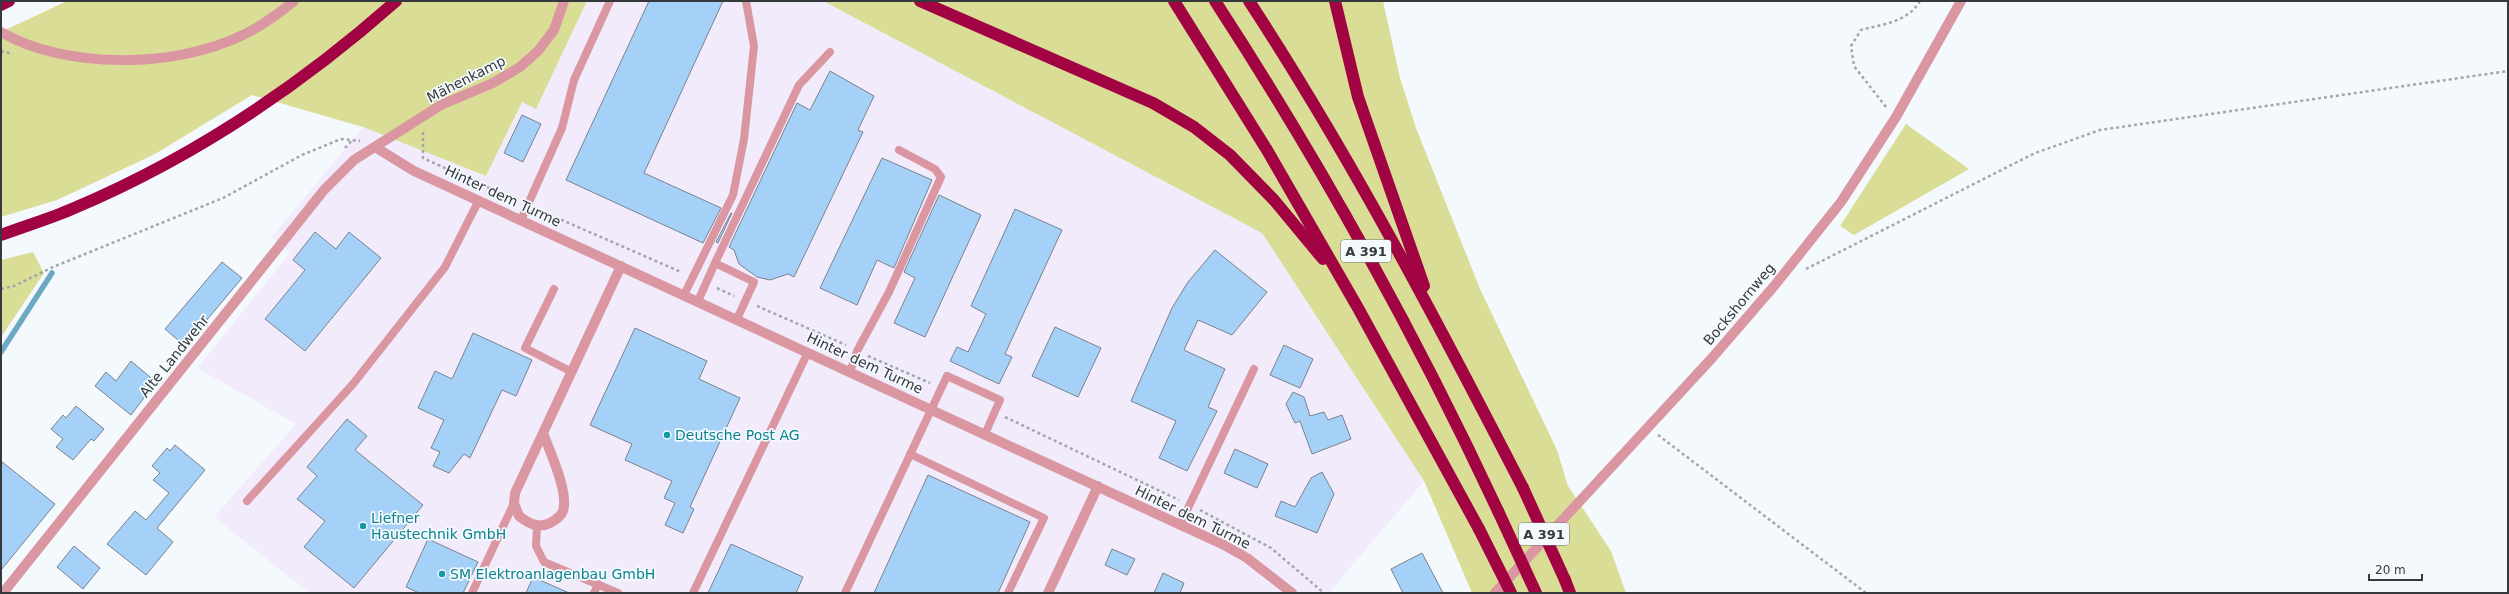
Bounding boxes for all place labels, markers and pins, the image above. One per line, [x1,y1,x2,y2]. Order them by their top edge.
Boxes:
place label: Deutsche Post AG [675,427,800,443]
marker: Deutsche Post AG [662,430,672,440]
place label: Liefner Haustechnik GmbH [371,510,506,542]
marker: Liefner Haustechnik GmbH [358,521,368,531]
place label: SM Elektroanlagenbau GmbH [450,566,655,582]
marker: SM Elektroanlagenbau GmbH [437,569,447,579]

